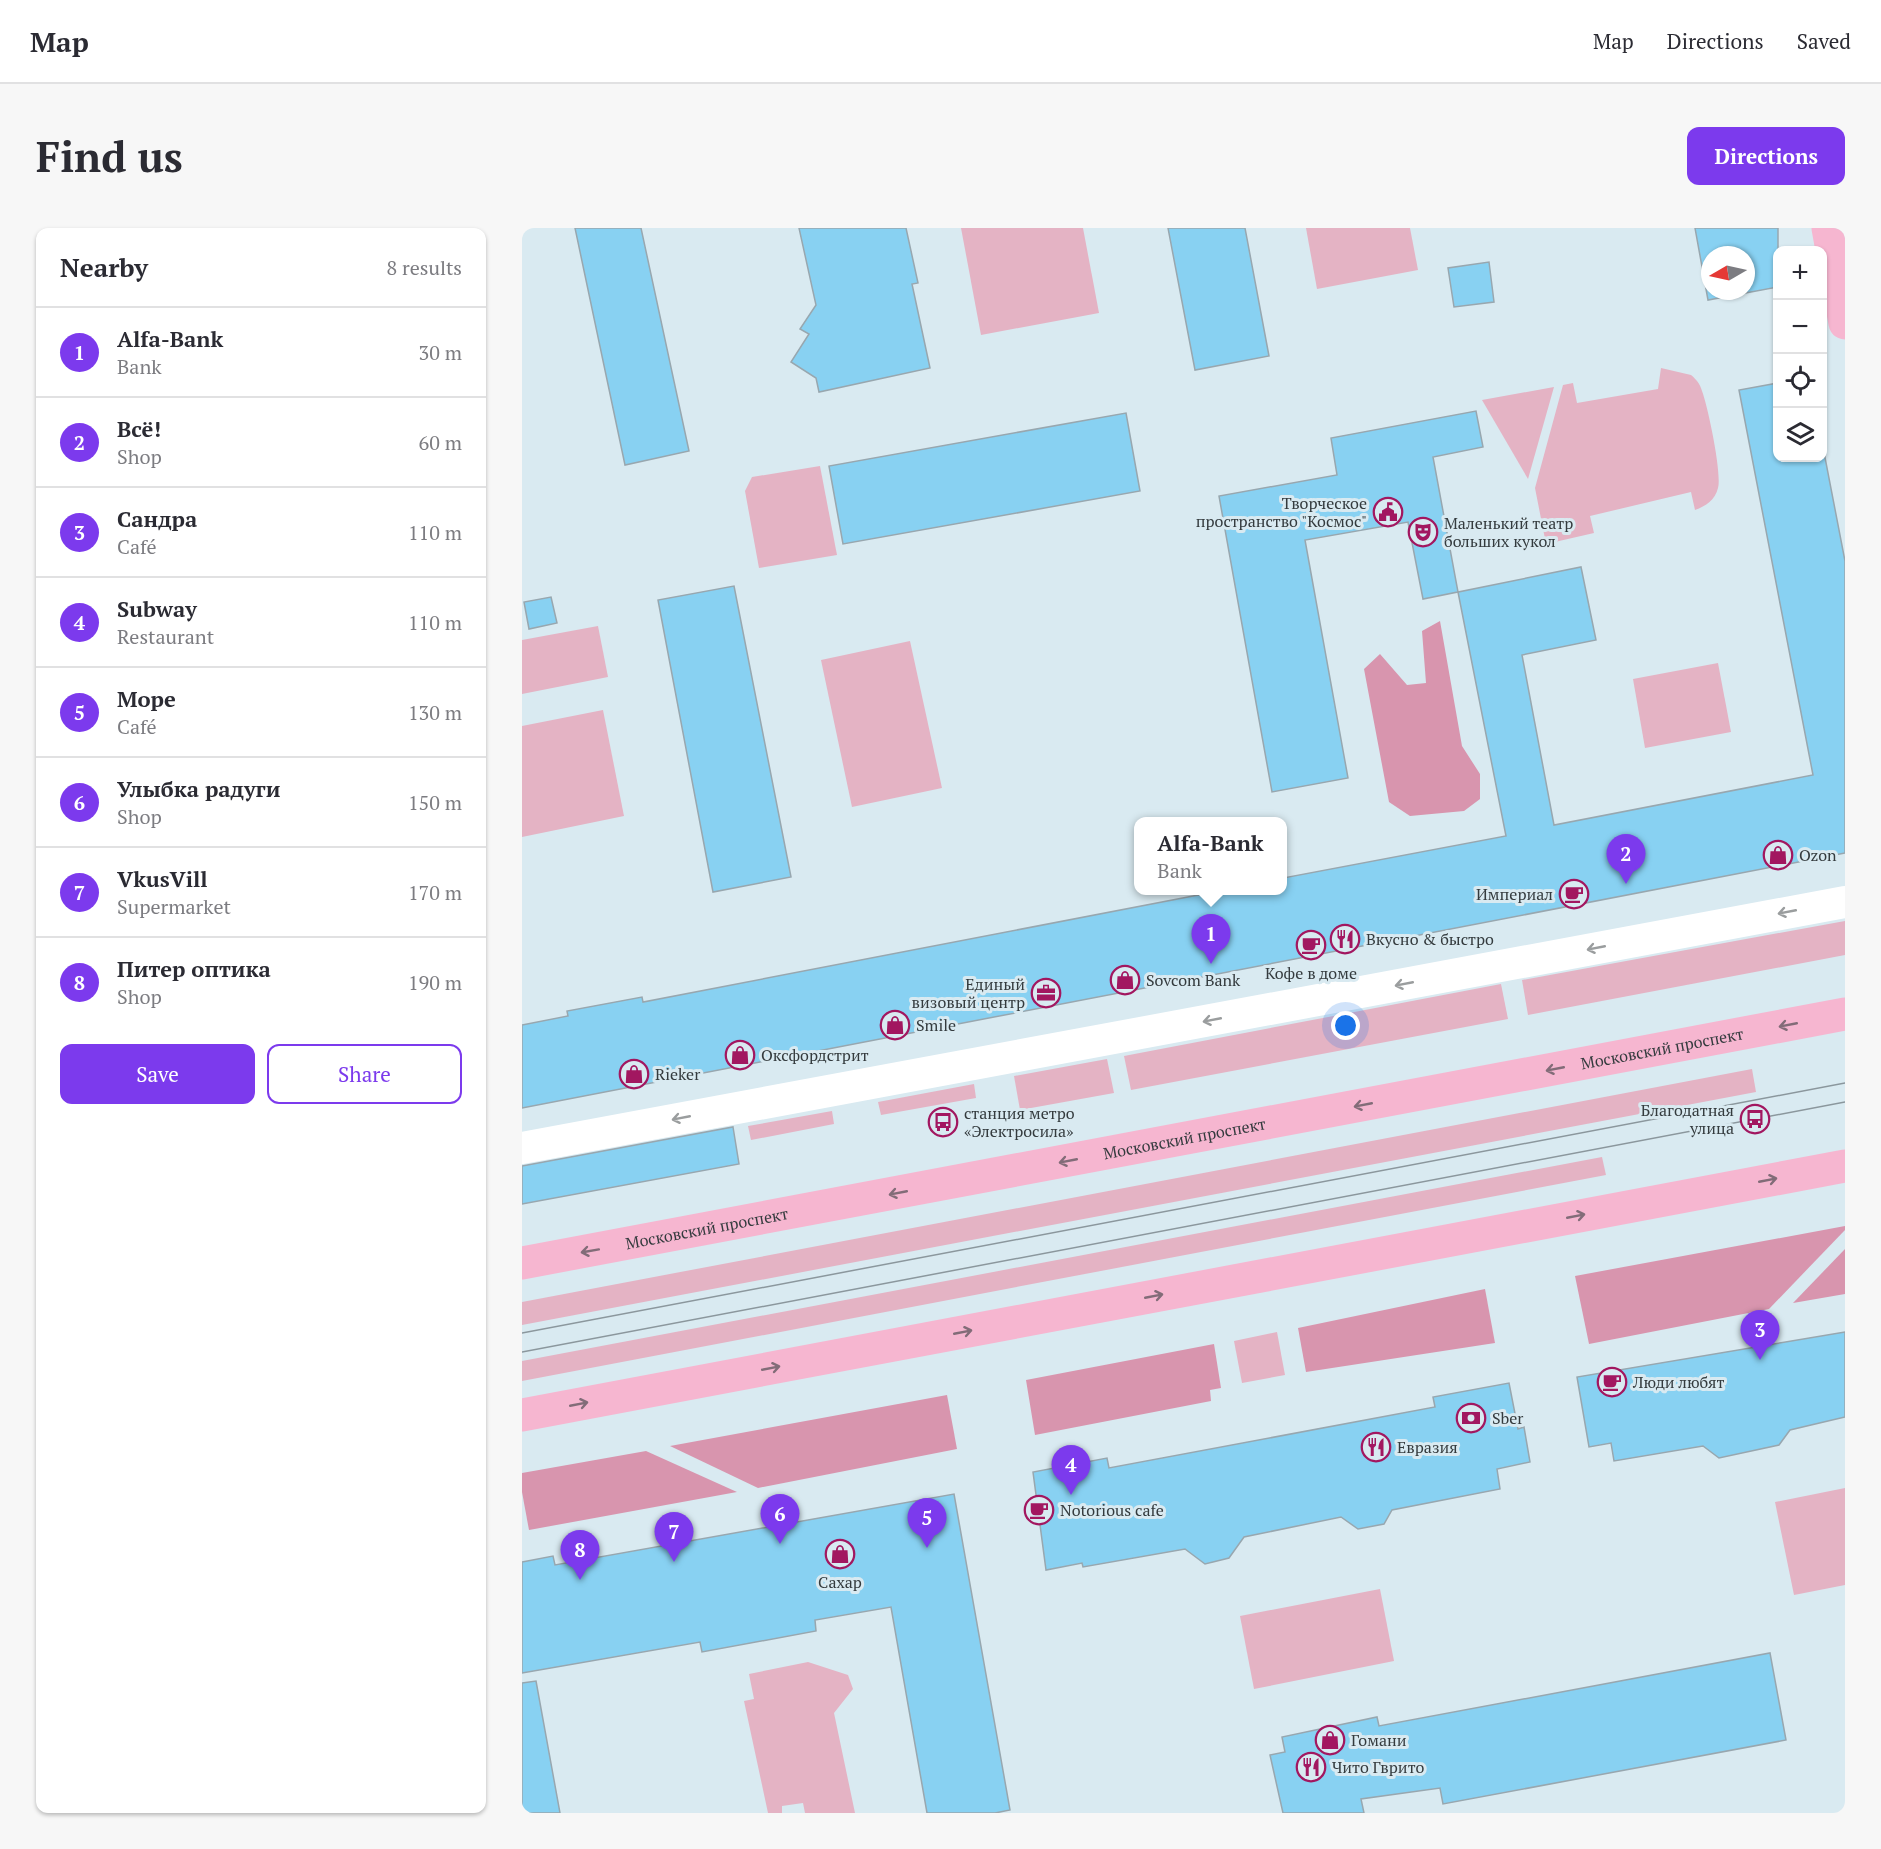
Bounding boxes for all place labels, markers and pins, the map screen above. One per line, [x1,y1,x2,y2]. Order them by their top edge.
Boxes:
place label: Творческое пространство "Космос" [1196,492,1367,532]
public building icon: Творческое пространство "Космос" [1372,496,1404,528]
place label: Маленький театр больших кукол [1444,512,1573,552]
theatre icon: Маленький театр больших кукол [1407,516,1439,548]
pin: 2 [1606,834,1646,884]
shop icon: Ozon [1762,839,1794,871]
place label: Ozon [1799,844,1837,866]
cafe icon: Империал [1558,878,1590,910]
place label: Империал [1476,883,1553,905]
pin: 1 [1192,914,1230,964]
restaurant icon: Вкусно & быстро [1329,923,1361,955]
place label: Вкусно & быстро [1366,928,1494,950]
cafe icon: Кофе в доме [1295,929,1327,961]
place label: Кофе в доме [1265,962,1357,984]
shop icon: Sovcom Bank [1109,964,1141,996]
place label: Sovcom Bank [1146,969,1241,991]
place label: Единый визовый центр [912,973,1025,1013]
office icon: Единый визовый центр [1030,977,1062,1009]
shop icon: Smile [879,1009,911,1041]
place label: Smile [916,1014,956,1036]
shop icon: Оксфордстрит [724,1039,756,1071]
place label: Оксфордстрит [761,1044,869,1066]
shop icon: Rieker [618,1058,650,1090]
place label: Rieker [655,1063,701,1085]
place label: Благодатная улица [1641,1099,1734,1139]
place label: станция метро «Электросила» [964,1102,1075,1142]
bus stop icon: Благодатная улица [1739,1103,1771,1135]
bus stop icon: станция метро «Электросила» [927,1106,959,1138]
pin: 3 [1740,1310,1780,1360]
cafe icon: Люди любят [1596,1366,1628,1398]
place label: Люди любят [1632,1371,1724,1393]
bank icon: Sber [1455,1402,1487,1434]
place label: Sber [1492,1407,1524,1429]
restaurant icon: Евразия [1360,1431,1392,1463]
place label: Евразия [1397,1436,1458,1458]
pin: 4 [1052,1446,1090,1495]
pin: 6 [760,1494,800,1544]
cafe icon: Notorious cafe [1023,1494,1055,1526]
pin: 5 [908,1498,946,1548]
place label: Notorious cafe [1060,1499,1164,1521]
pin: 7 [654,1512,694,1562]
pin: 8 [560,1530,600,1580]
shop icon: Сахар [824,1538,856,1570]
place label: Сахар [818,1571,862,1593]
shop icon: Гомани [1314,1724,1346,1756]
place label: Гомани [1351,1729,1407,1751]
restaurant icon: Чито Гврито [1295,1751,1327,1783]
place label: Чито Гврито [1332,1756,1425,1778]

